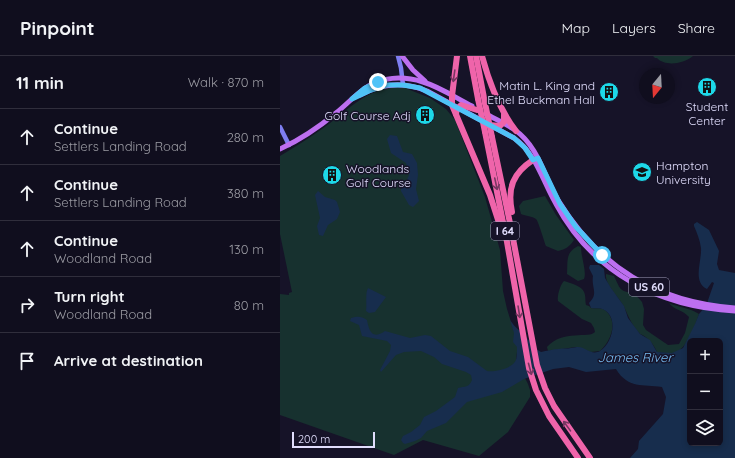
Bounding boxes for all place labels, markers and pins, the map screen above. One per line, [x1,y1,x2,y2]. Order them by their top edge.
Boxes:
building icon: Student Center [696,76,718,98]
place label: Matin L. King and Ethel Buckman Hall [487,78,595,107]
building icon: Matin L. King and Ethel Buckman Hall [598,81,620,103]
place label: Student Center [686,99,728,128]
building icon: Golf Course Adj [414,104,436,126]
place label: Golf Course Adj [325,108,411,123]
place label: Hampton University [656,158,711,187]
place label: Woodlands Golf Course [346,161,411,190]
school or university icon: Hampton University [631,161,653,183]
building icon: Woodlands Golf Course [321,164,343,186]

